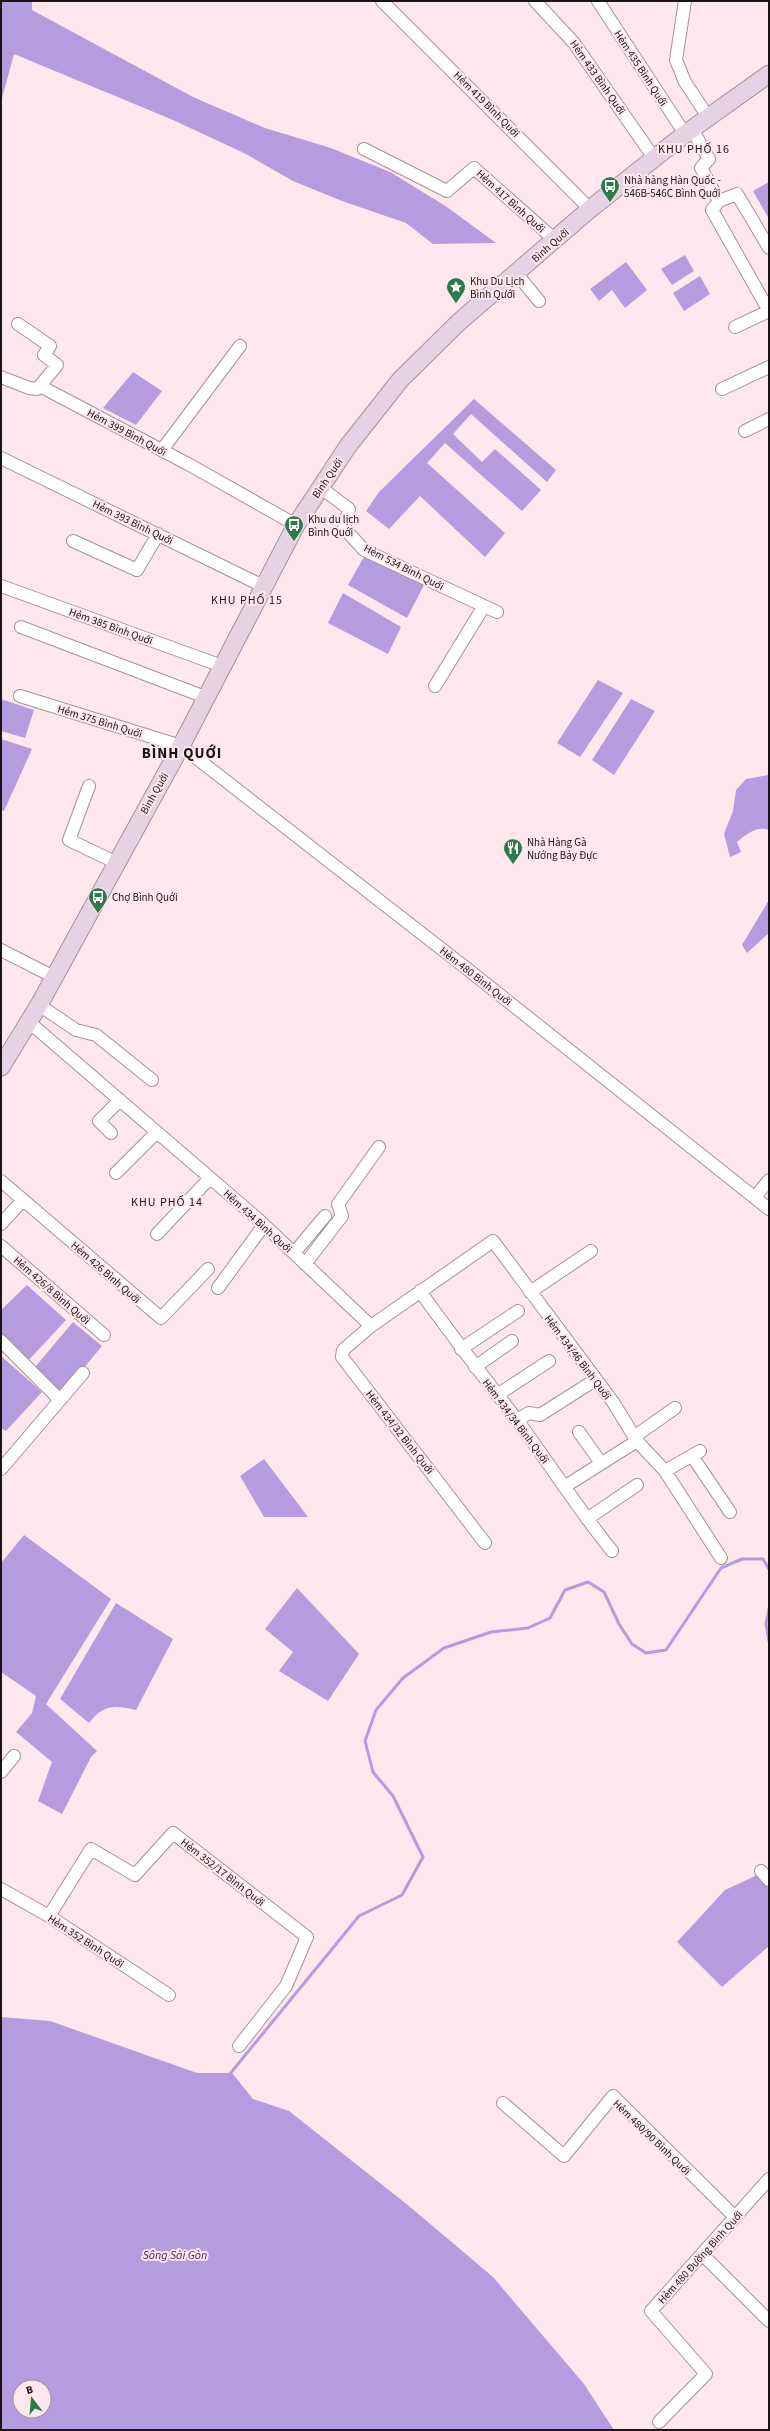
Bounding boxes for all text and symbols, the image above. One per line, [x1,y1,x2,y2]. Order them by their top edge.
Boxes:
street label: Hẻm 435 Bình Quới [610,27,671,109]
street label: Hẻm 433 Bình Quới [566,37,629,118]
street label: Hẻm 419 Bình Quới [450,68,523,141]
district label: KHU PHỐ 16 [658,141,730,158]
street label: Hẻm 417 Bình Quới [473,166,548,236]
place label: Nhà hàng Hàn Quốc - 546B-546C Bình Quới [624,173,721,201]
bus stop icon: Nhà hàng Hàn Quốc - 546B-546C Bình Quới [599,175,621,203]
street label: Bình Quới [528,225,572,266]
place label: Khu Du Lịch Bình Qưới [470,274,525,302]
place icon: Khu Du Lịch Bình Qưới [445,276,467,304]
street label: Hẻm 399 Bình Quới [84,405,169,460]
street label: Bình Quới [309,455,346,501]
street label: Hẻm 393 Bình Quới [90,496,176,548]
place label: Khu du lịch Bình Quới [308,512,359,540]
bus stop icon: Khu du lịch Bình Quới [283,514,305,542]
street label: Hẻm 534 Bình Quới [361,541,446,594]
district label: KHU PHỐ 15 [211,592,283,609]
street label: Hẻm 385 Bình Quới [67,604,155,649]
street label: Hẻm 375 Bình Quới [56,701,144,741]
district label: BÌNH QUỚI [142,743,222,764]
street label: Bình Quới [137,770,172,817]
place label: Nhà Hàng Gà Nướng Bảy Đực [527,835,597,863]
restaurant icon: Nhà Hàng Gà Nướng Bảy Đực [502,837,524,865]
bus stop icon: Chợ Bình Quới [87,886,109,914]
place label: Chợ Bình Quới [112,890,178,905]
street label: Hẻm 480 Bình Quới [436,943,515,1009]
street label: Hẻm 434 Bình Quới [220,1186,295,1256]
district label: KHU PHỐ 14 [131,1194,203,1211]
street label: Hẻm 426 Bình Quới [68,1238,144,1307]
street label: Hẻm 426/8 Bình Quới [10,1253,93,1328]
street label: Hẻm 434/46 Bình Quới [541,1312,614,1403]
street label: Hẻm 434/34 Bình Quới [479,1376,552,1467]
street label: Hẻm 434/32 Bình Quới [362,1387,437,1477]
street label: Hẻm 352/17 Bình Quới [178,1835,268,1910]
street label: Hẻm 352 Bình Quới [45,1911,127,1972]
street label: Hẻm 480/90 Bình Quới [610,2096,694,2178]
street label: Hẻm 480 Đường Bình Quới [654,2208,746,2307]
water label: Sông Sài Gòn [143,2247,207,2264]
north arrow [12,2379,52,2419]
text: B [24,2382,35,2398]

